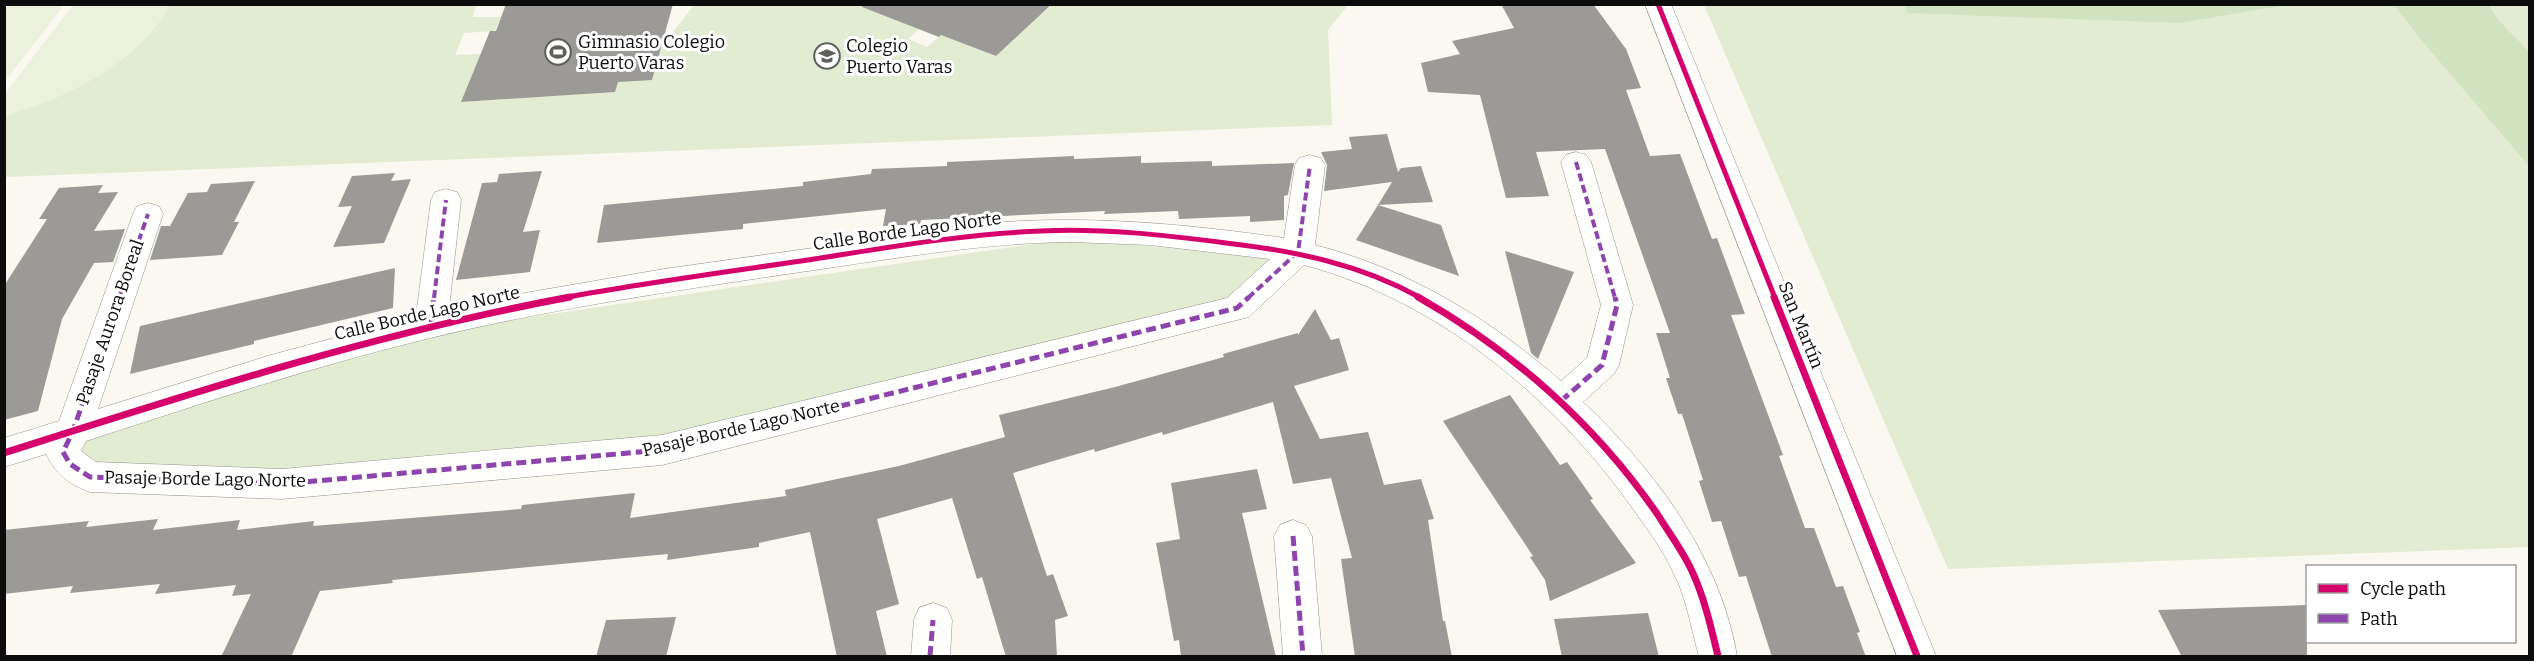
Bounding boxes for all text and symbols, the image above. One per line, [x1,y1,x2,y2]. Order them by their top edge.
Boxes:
place label: Gimnasio Colegio Puerto Varas [578,31,725,74]
place label: Colegio Puerto Varas [846,35,952,78]
sports icon: Gimnasio Colegio Puerto Varas [543,37,573,67]
school or university icon: Colegio Puerto Varas [812,41,842,71]
street label: Calle Borde Lago Norte [811,207,1003,255]
street label: Pasaje Aurora Boreal [71,237,149,407]
street label: San Martín [1774,278,1829,372]
street label: Calle Borde Lago Norte [332,281,522,345]
street label: Pasaje Borde Lago Norte [640,395,842,461]
street label: Pasaje Borde Lago Norte [104,466,306,492]
legend [2306,565,2516,643]
text: Cycle path [2360,578,2446,600]
text: Path [2360,608,2398,630]

